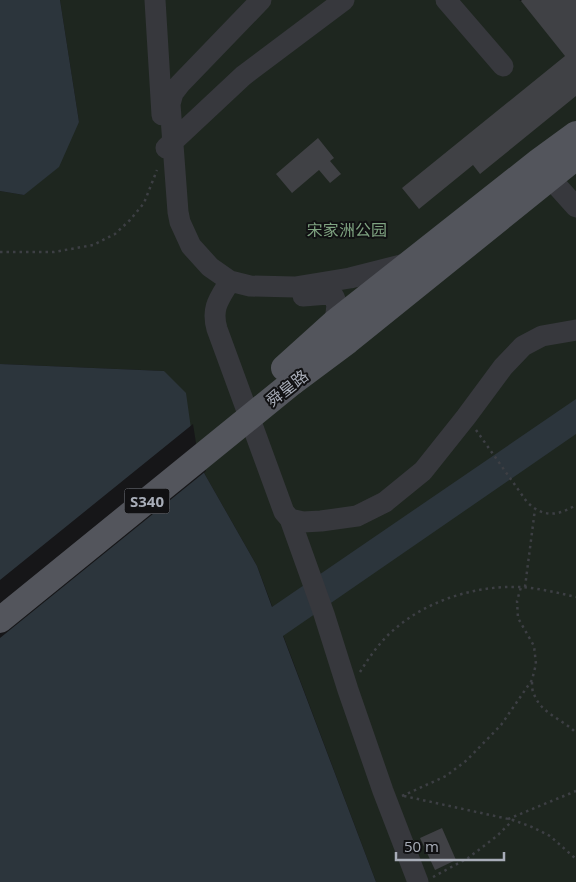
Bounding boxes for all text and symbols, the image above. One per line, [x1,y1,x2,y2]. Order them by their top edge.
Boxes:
park label: 宋家洲公园 [307,219,387,241]
street label: 舜皇路 [261,365,313,411]
road number: S340 [124,488,170,514]
scale bar [396,830,504,862]
text: 50 m [404,836,439,856]

